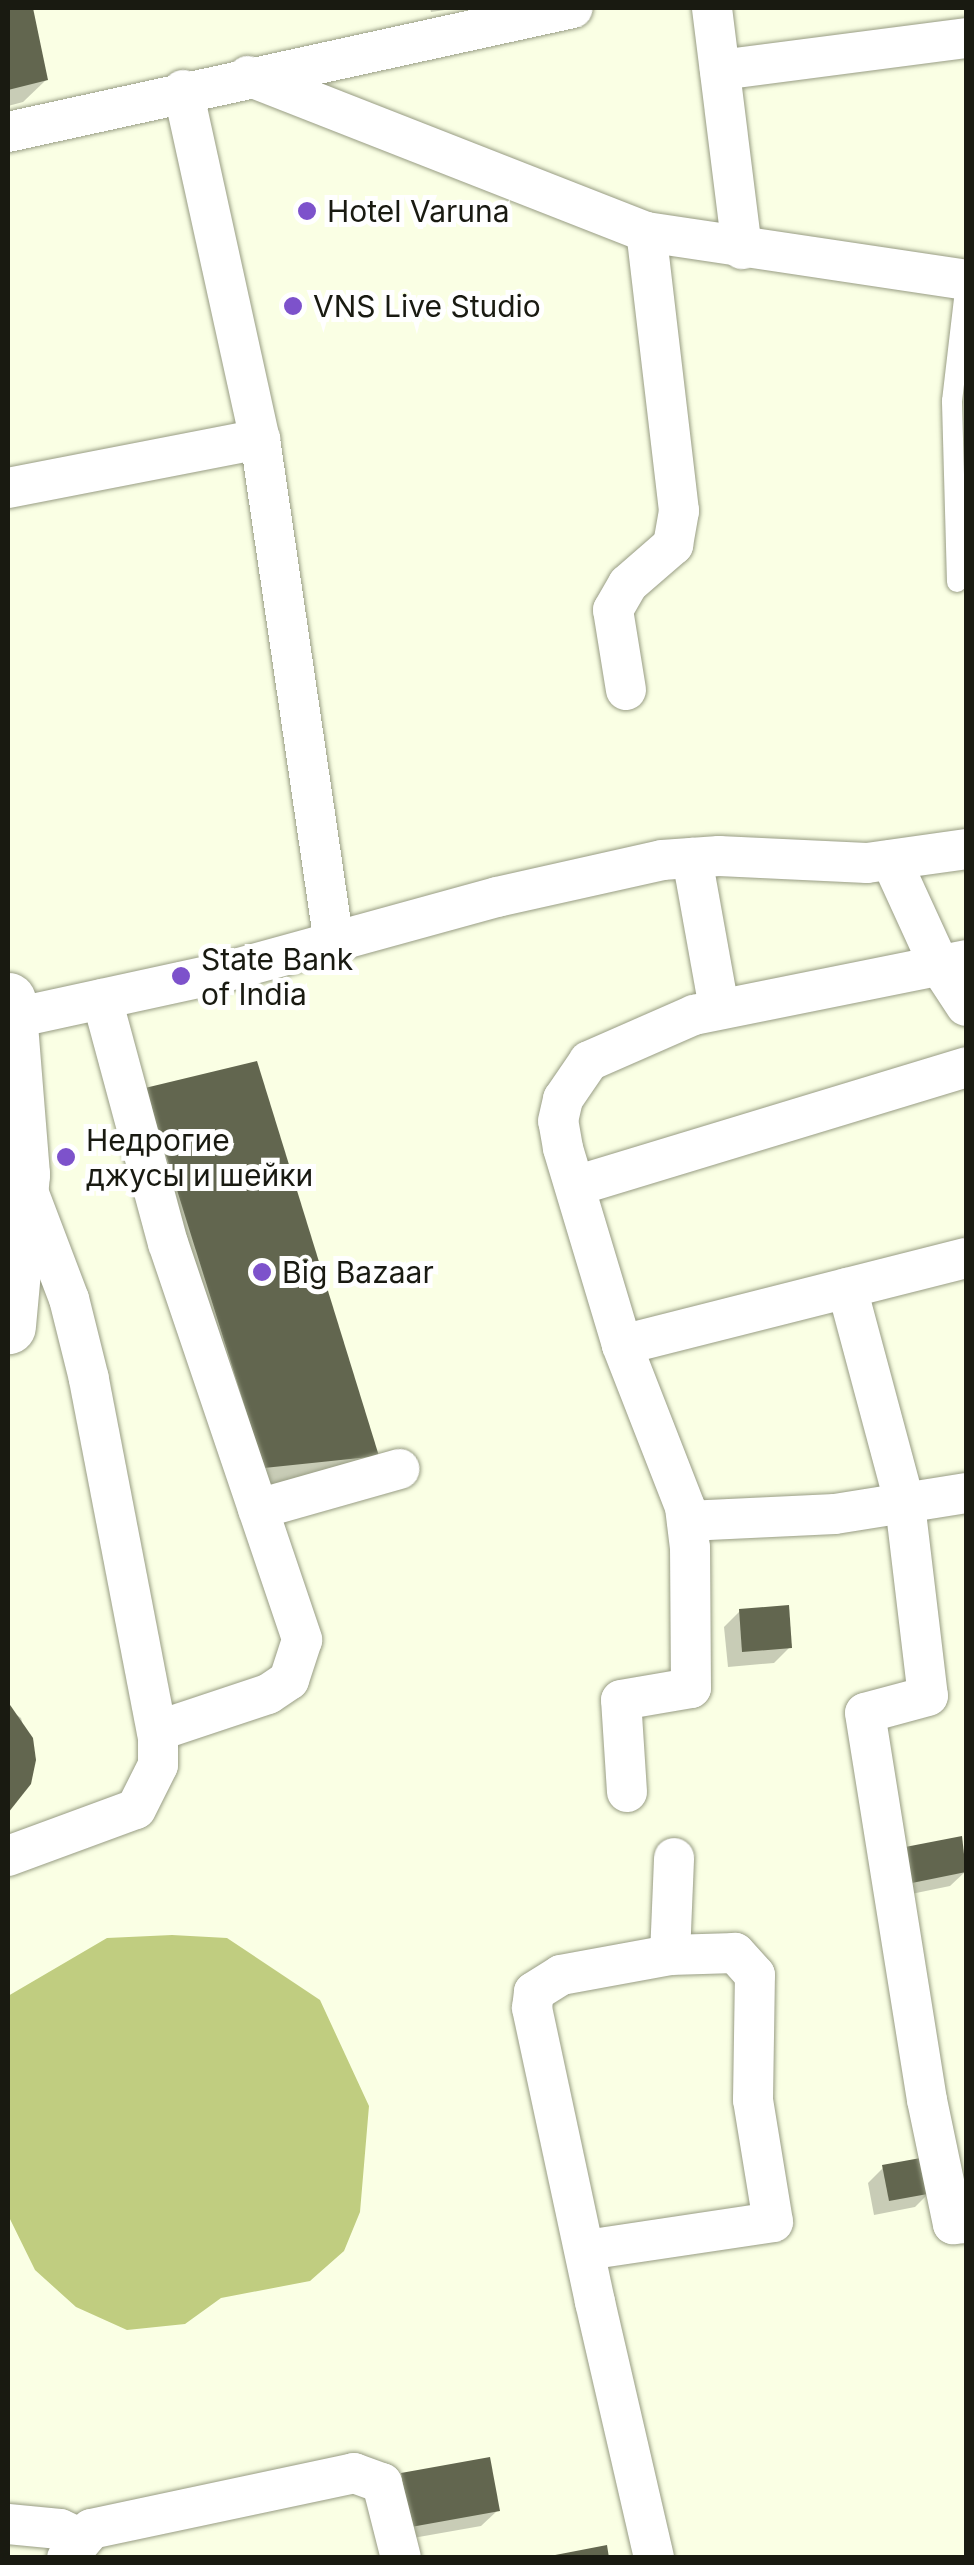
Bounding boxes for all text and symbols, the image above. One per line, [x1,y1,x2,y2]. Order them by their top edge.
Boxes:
place label: Hotel Varuna [327,193,510,229]
marker: Hotel Varuna [296,200,318,222]
place label: VNS Live Studio [313,288,541,324]
marker: VNS Live Studio [282,295,304,317]
place label: State Bank of India [201,941,353,1012]
marker: State Bank of India [170,965,192,987]
place label: Недрогие джусы и шейки [86,1122,313,1192]
marker: Недрогие джусы и шейки [55,1146,77,1168]
place label: Big Bazaar [282,1254,434,1290]
marker: Big Bazaar [251,1261,273,1283]

